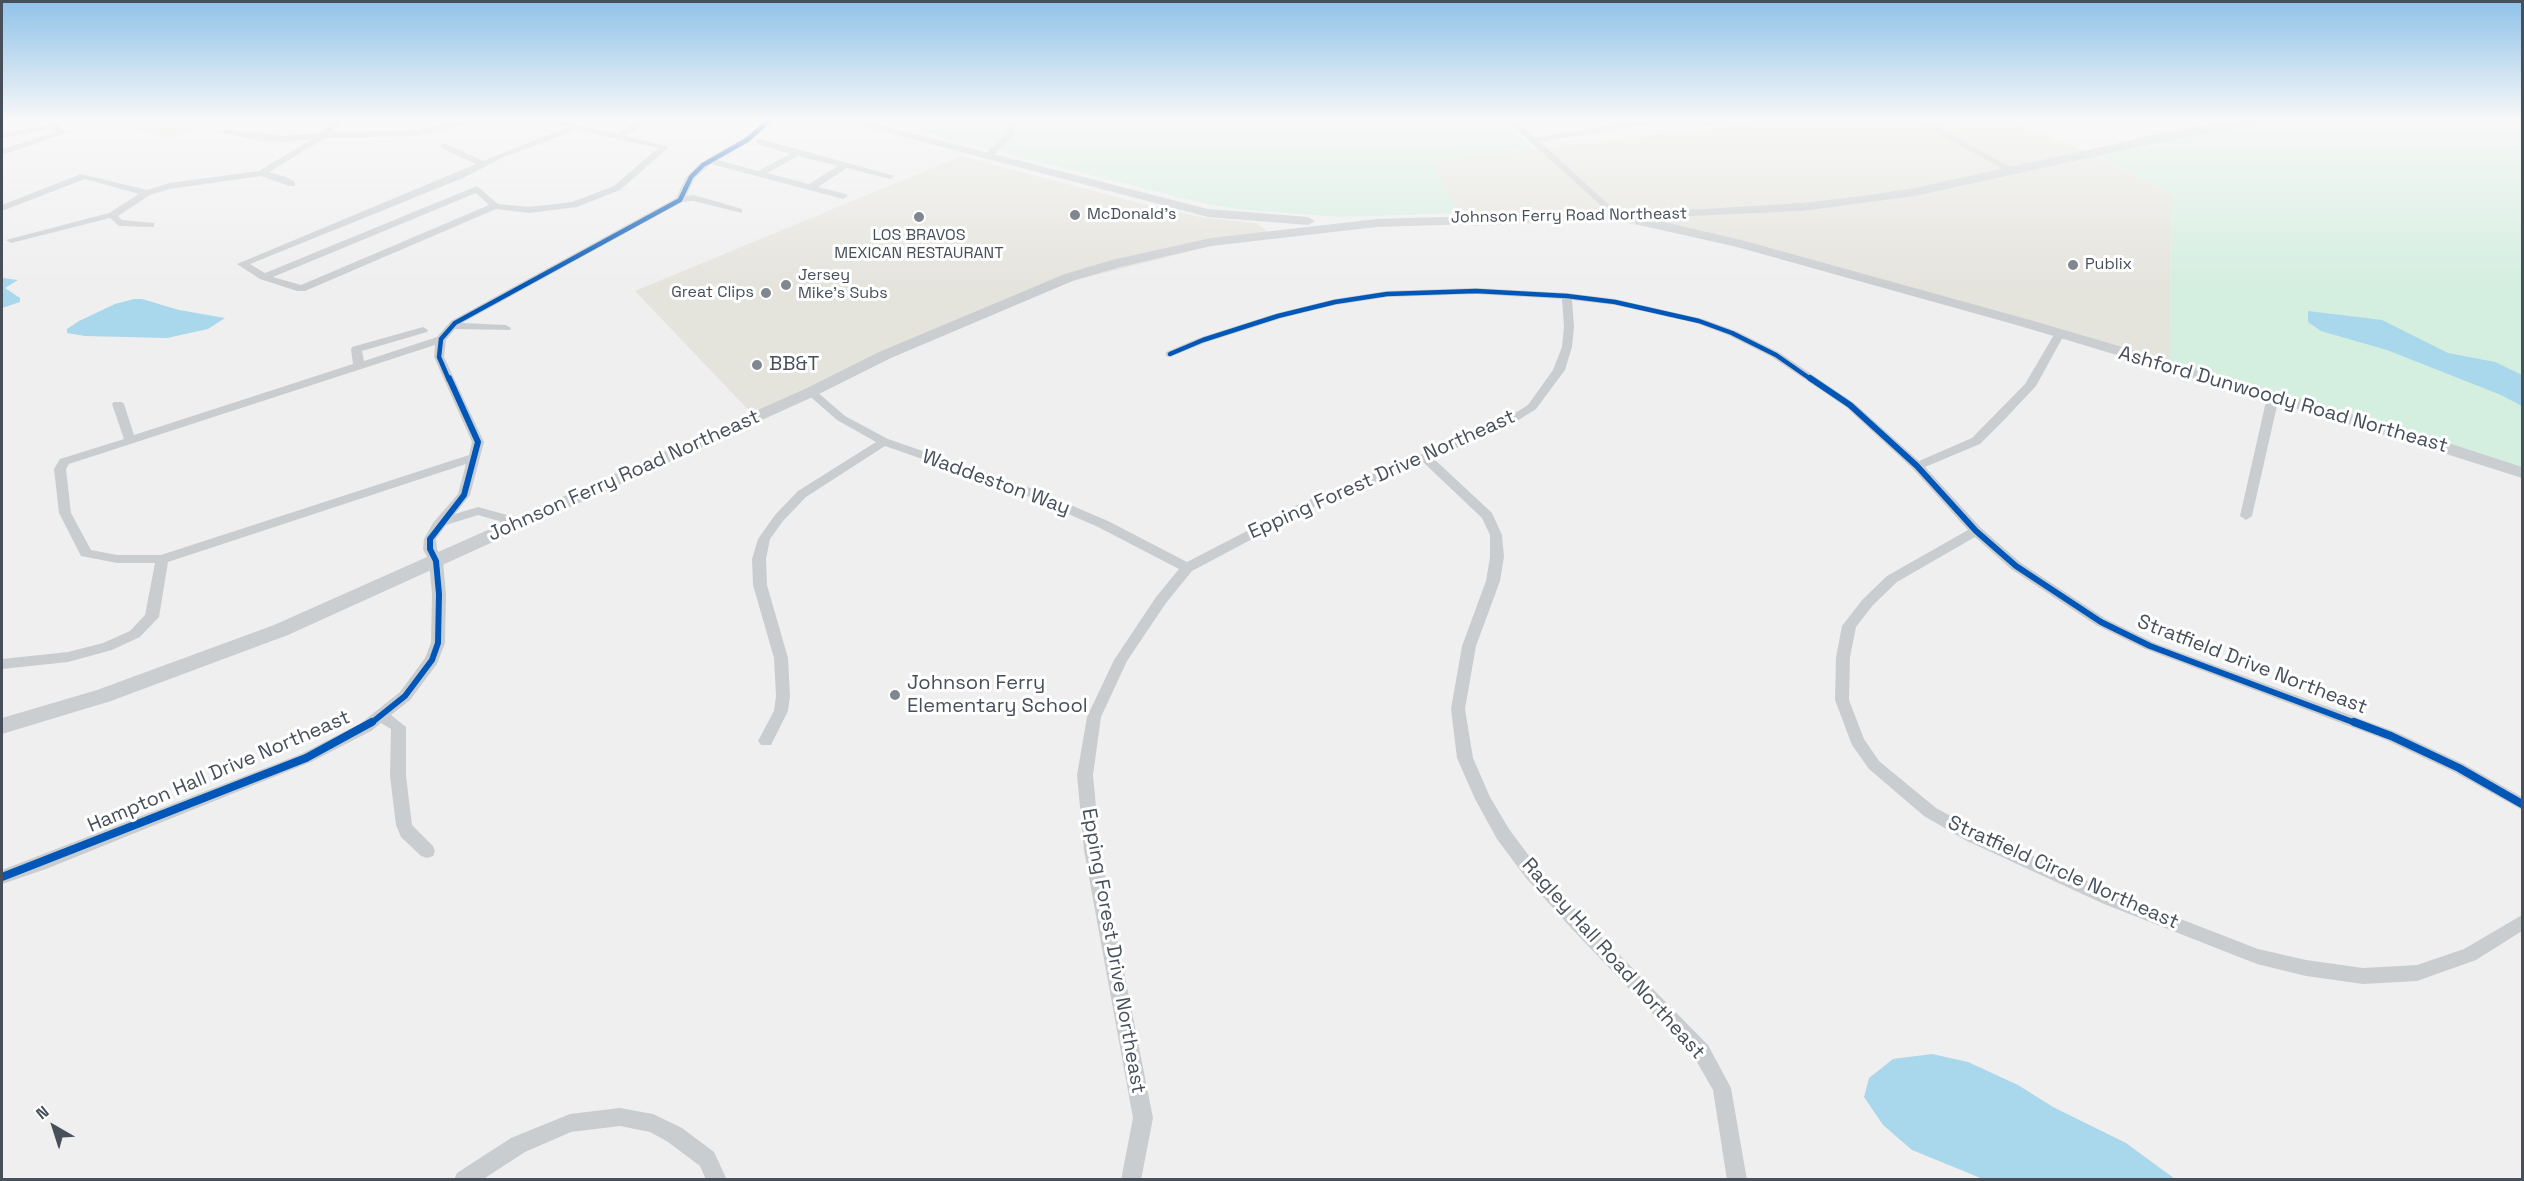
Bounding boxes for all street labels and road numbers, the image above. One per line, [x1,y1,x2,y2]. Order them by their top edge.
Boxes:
street label: Johnson Ferry Road Northeast [1451,204,1687,228]
street label: Ashford Dunwoody Road Northeast [2116,341,2450,459]
street label: Johnson Ferry Road Northeast [484,405,764,547]
street label: Epping Forest Drive Northeast [1245,405,1519,545]
street label: Waddeston Way [919,445,1073,521]
street label: Stratfield Drive Northeast [2134,610,2370,720]
street label: Hampton Hall Drive Northeast [84,706,354,838]
street label: Epping Forest Drive Northeast [1076,806,1150,1096]
street label: Stratfield Circle Northeast [1944,811,2182,935]
street label: Ragley Hall Road Northeast [1516,854,1710,1064]

